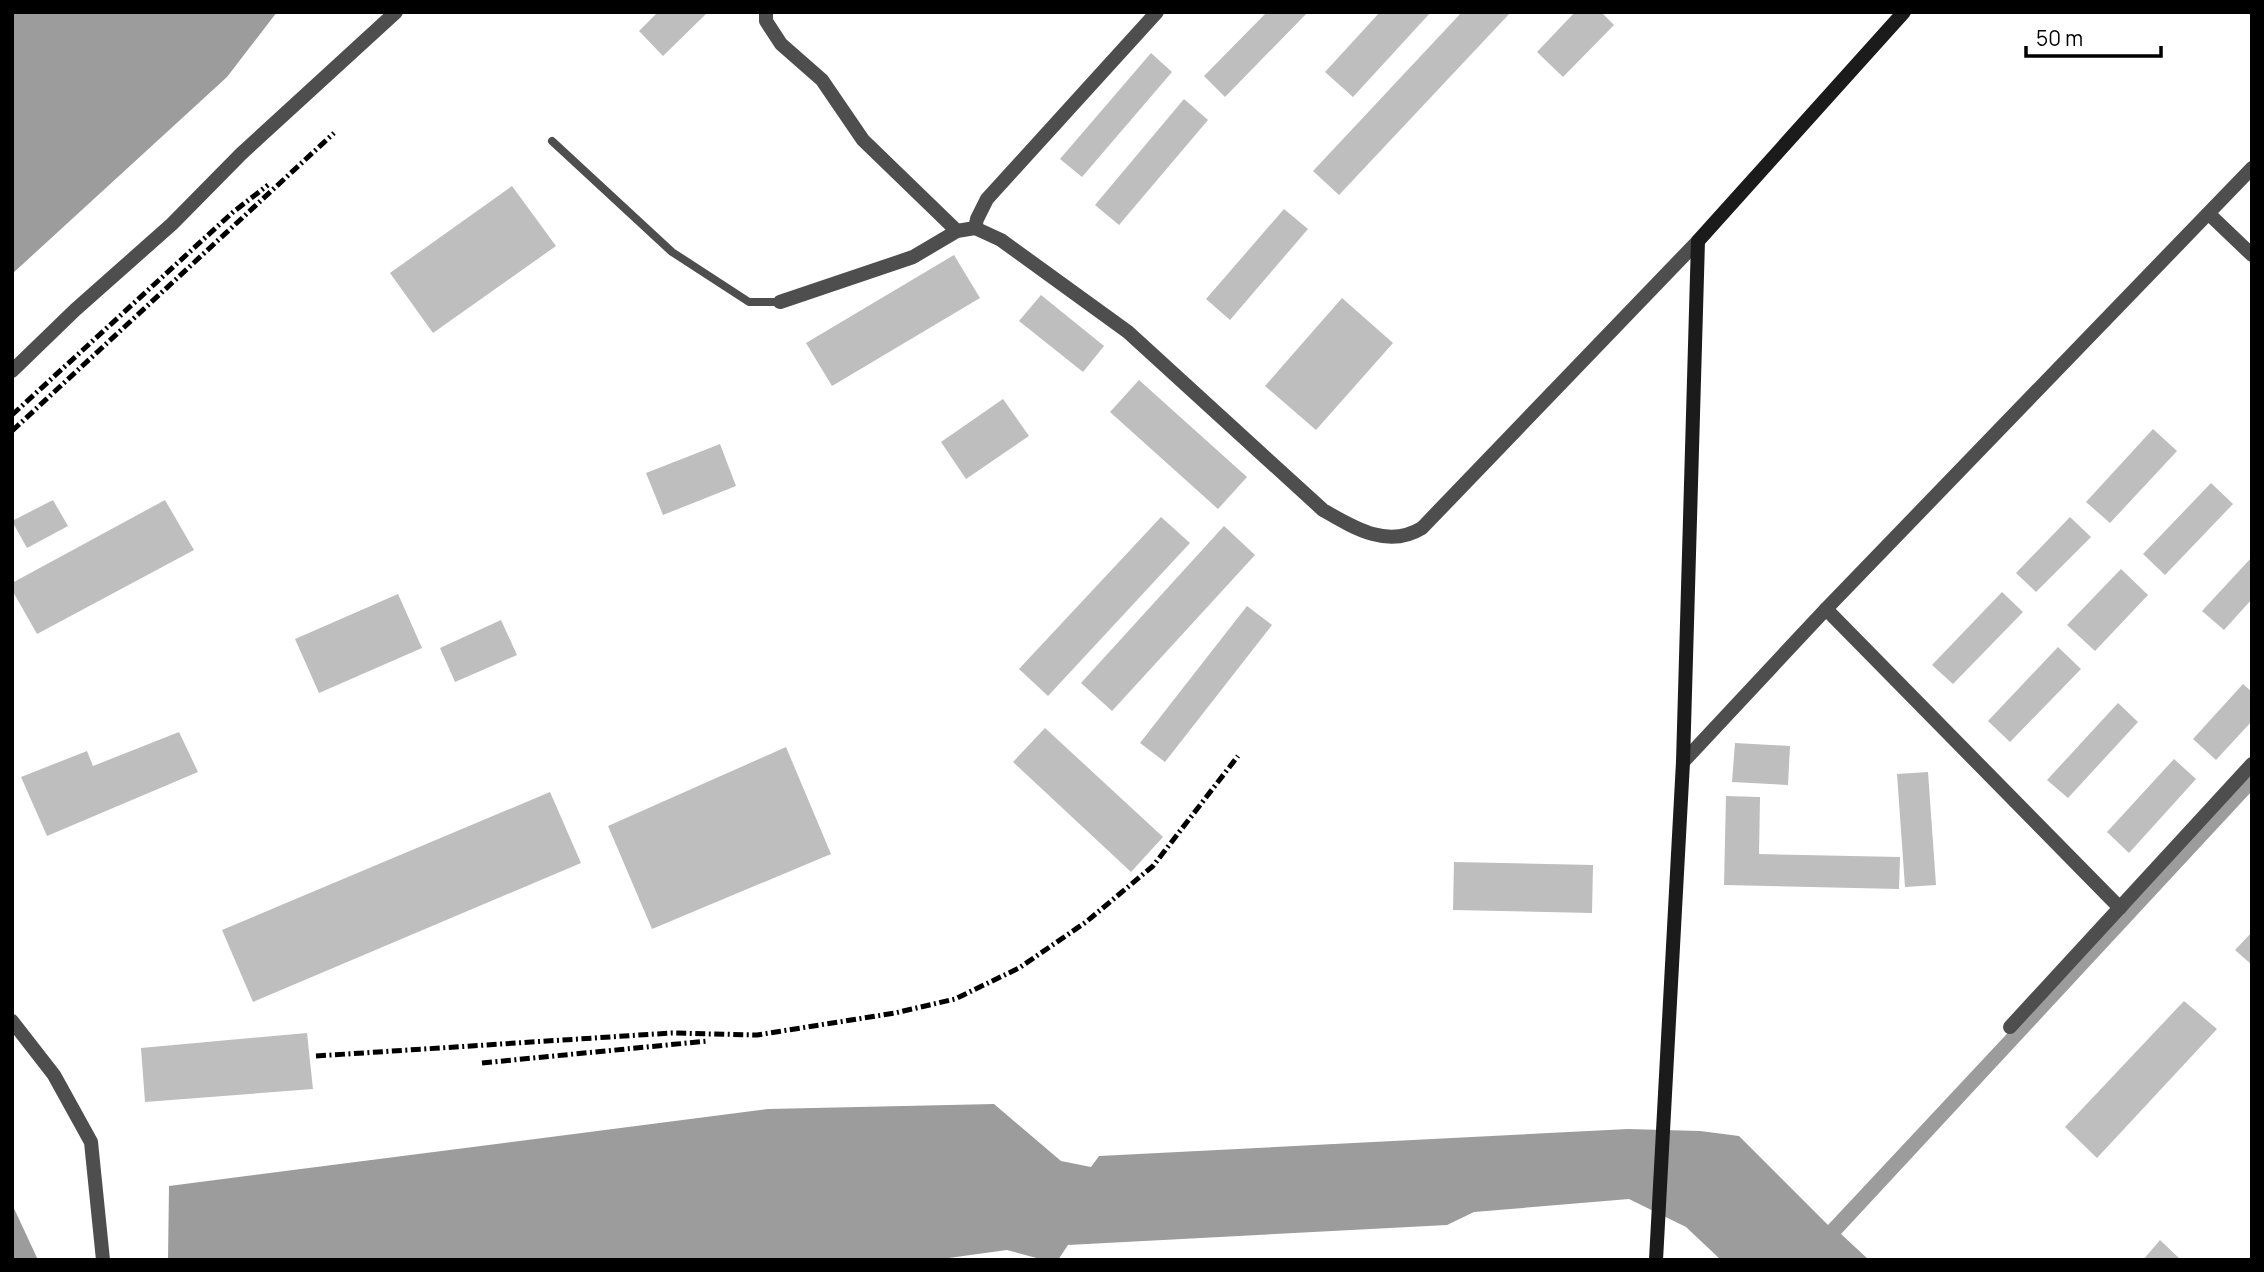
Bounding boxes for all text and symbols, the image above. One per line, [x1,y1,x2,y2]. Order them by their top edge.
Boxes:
scale bar [2026,14,2161,58]
text: 50 m [2036,24,2083,52]

